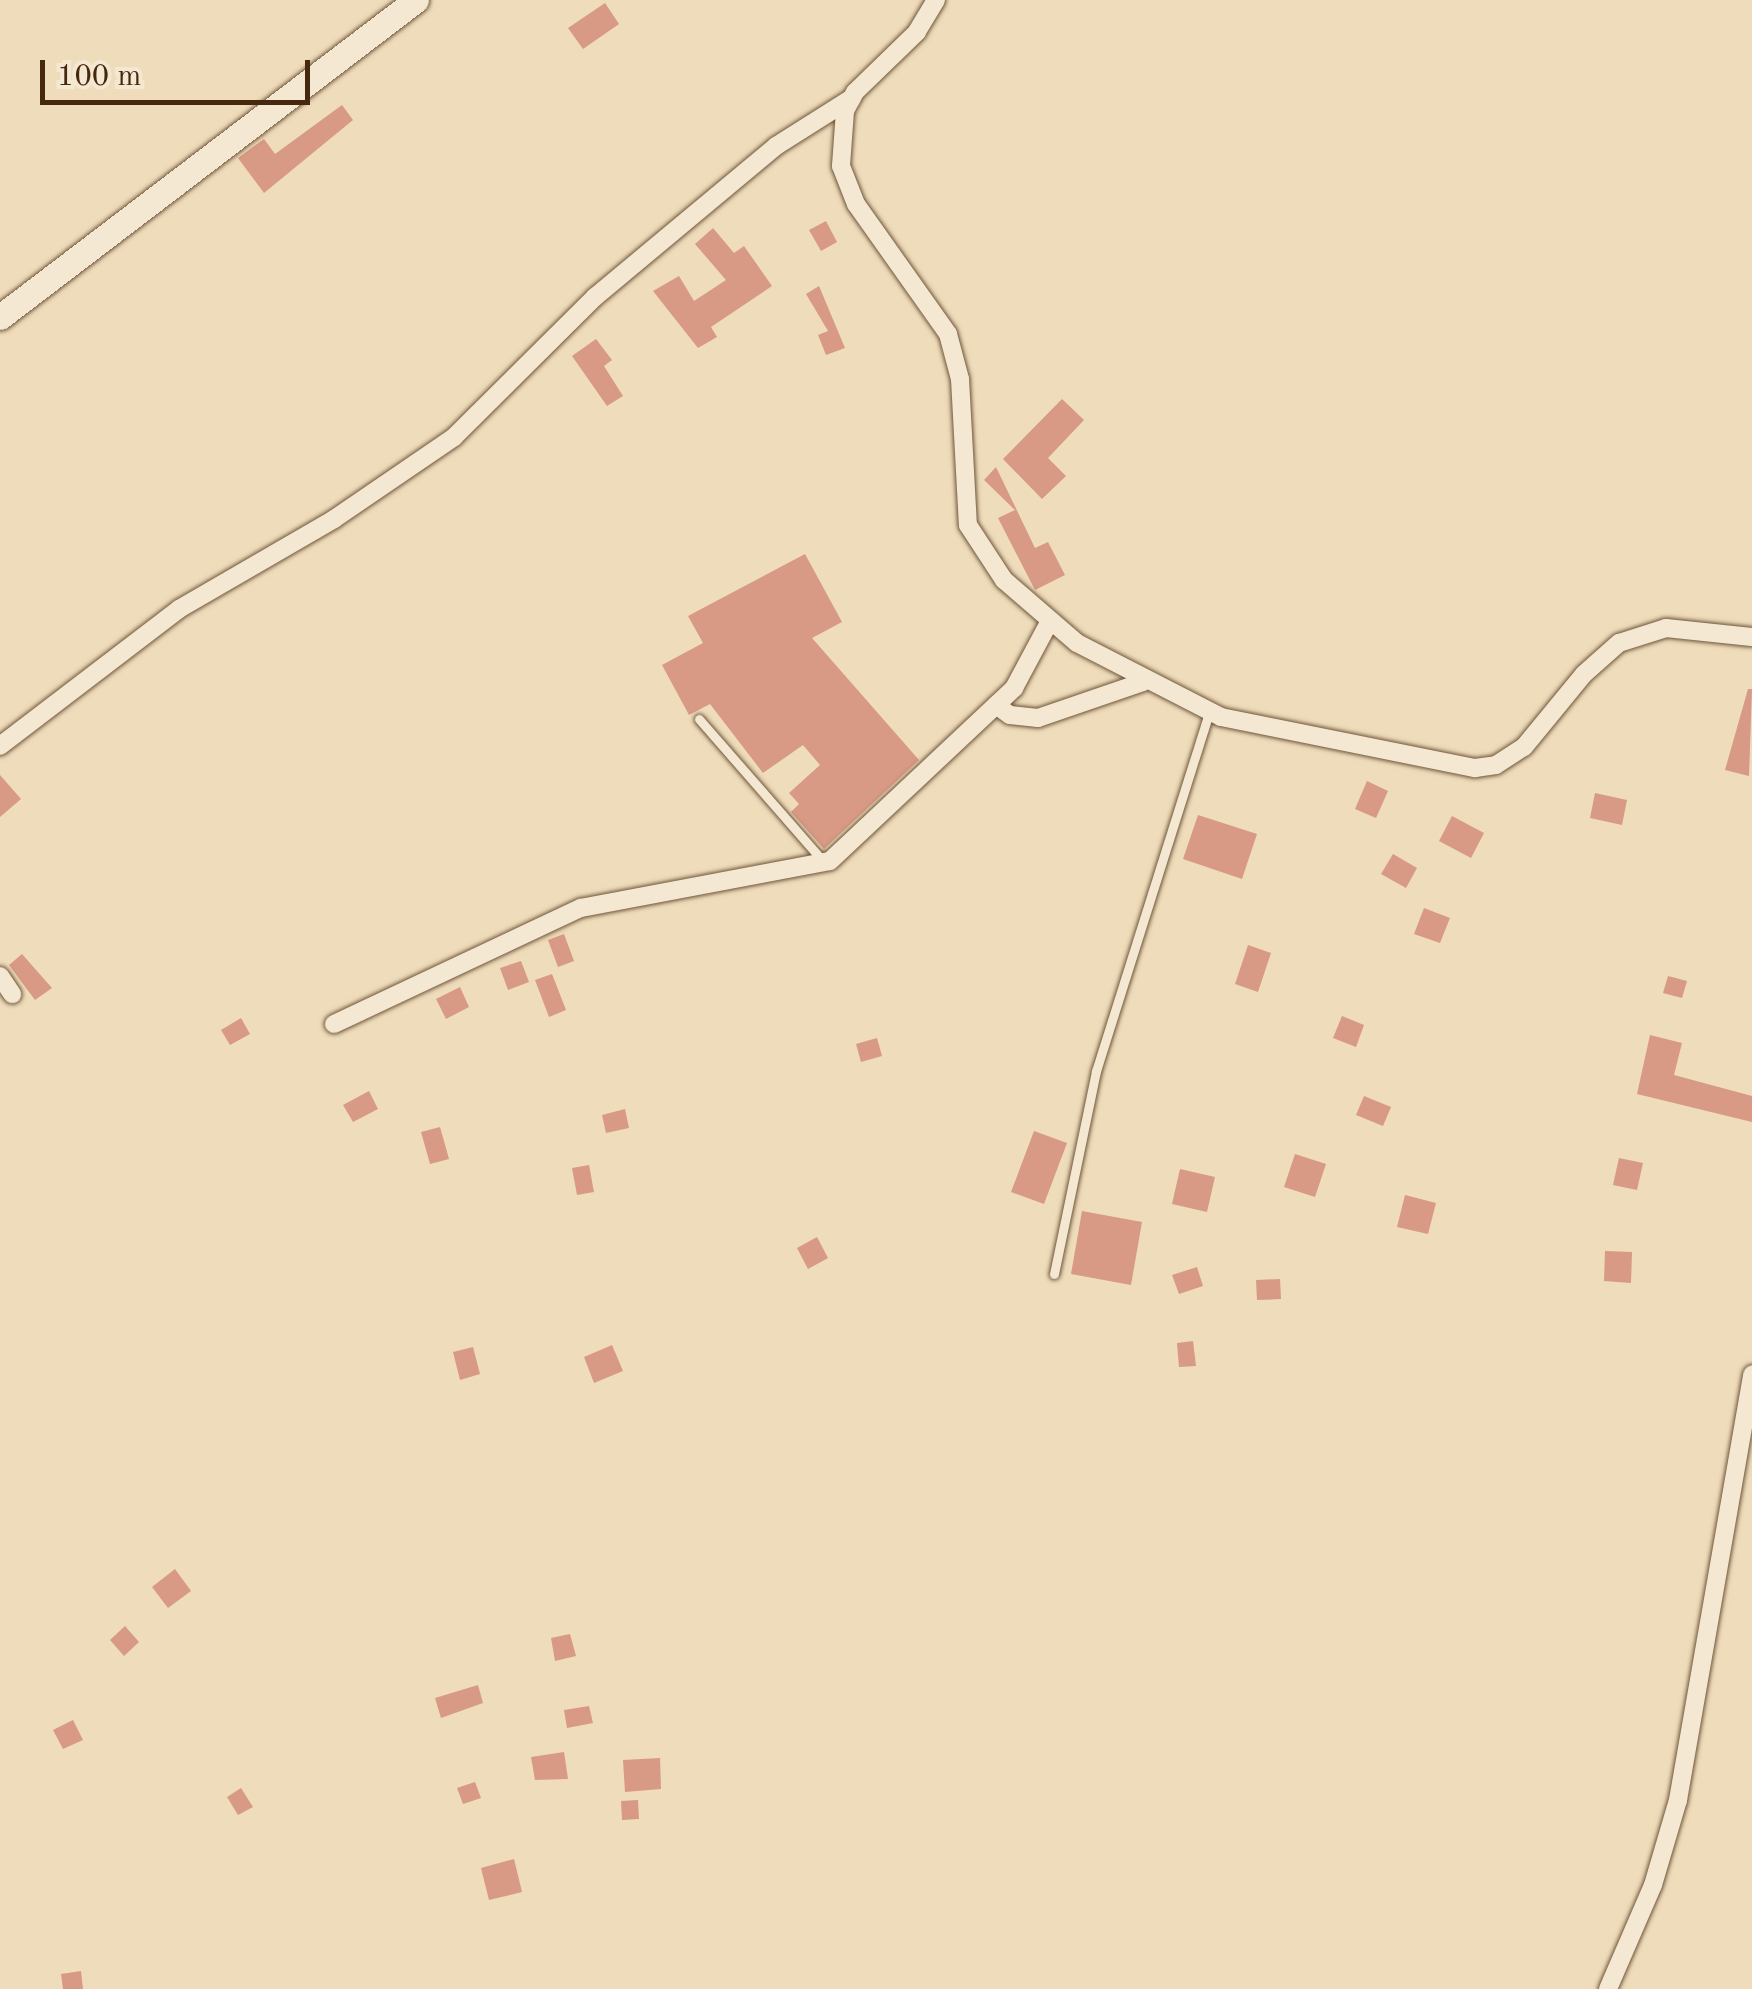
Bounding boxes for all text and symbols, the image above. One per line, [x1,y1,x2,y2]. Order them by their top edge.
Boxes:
scale bar [45,40,315,102]
text: 100 m [57,62,141,92]

